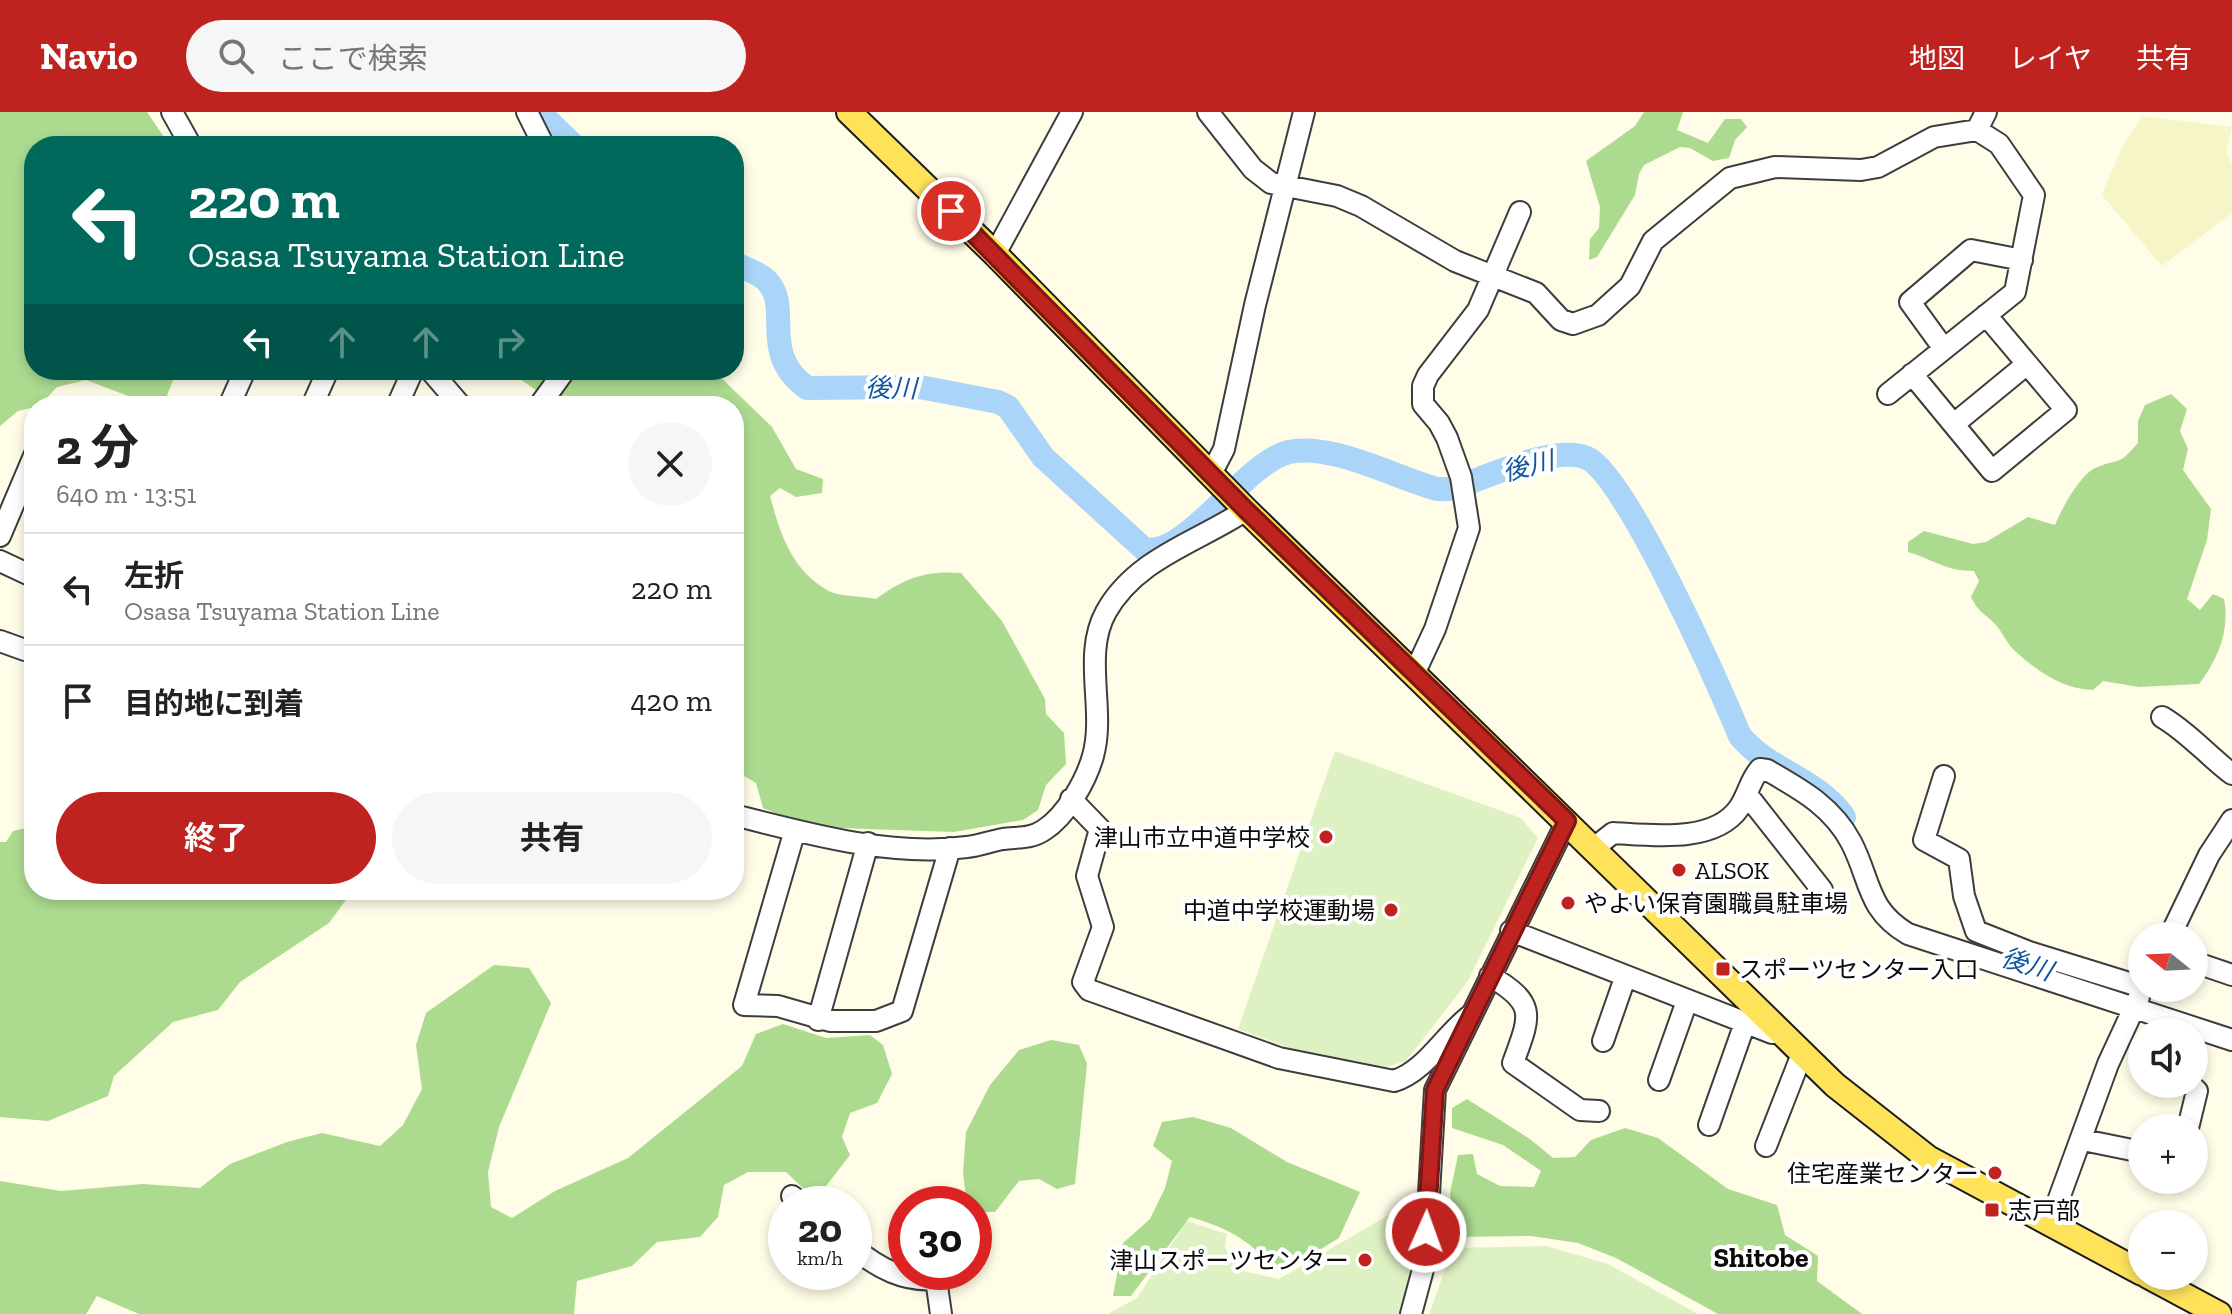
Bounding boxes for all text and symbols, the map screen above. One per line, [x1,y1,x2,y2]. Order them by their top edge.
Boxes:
search box [186,20,746,92]
text: Navio [40,33,138,79]
icon: search [214,34,258,78]
text: ここで検索 [278,41,428,77]
text: 地図 [1909,42,1965,75]
text: レイヤ [2009,42,2092,75]
text: 共有 [2136,42,2192,75]
text: 220 m [188,165,340,232]
icon: left [56,168,160,272]
pin [917,177,985,245]
icon: arrive [929,189,973,233]
text: Osasa Tsuyama Station Line [188,233,625,276]
icon: left [236,320,280,364]
icon: ahead [320,320,364,364]
icon: ahead [404,320,448,364]
icon: right [488,320,532,364]
water label: 後川 [865,372,920,405]
text: 2 分 [56,419,139,476]
button: close [628,422,712,506]
water label: 後川 [1499,443,1560,488]
text: 640 m · 13:51 [56,478,197,510]
text: 左折 [124,558,184,594]
icon: left [56,567,100,611]
text: 220 m [631,571,712,607]
text: Osasa Tsuyama Station Line [124,595,439,627]
icon: arrive [56,679,100,723]
text: 420 m [630,683,712,719]
text: 目的地に到着 [124,686,304,722]
button: 終了 [56,792,376,884]
button: 共有 [392,792,712,884]
place label: 津山市立中道中学校 [1094,823,1310,852]
marker: 津山市立中道中学校 [1317,828,1335,846]
place label: ALSOK [1695,856,1770,885]
marker: ALSOK [1670,861,1688,879]
place label: やよい保育園職員駐車場 [1584,889,1848,918]
marker: やよい保育園職員駐車場 [1559,894,1577,912]
place label: 中道中学校運動場 [1183,896,1375,925]
marker: 中道中学校運動場 [1382,901,1400,919]
north arrow [2128,922,2208,1002]
map controls [2128,922,2208,1290]
water label: 後川 [1997,941,2060,988]
place label: スポーツセンター入口 [1739,955,1979,984]
marker: スポーツセンター入口 [1714,960,1732,978]
button: sound [2128,1018,2208,1098]
button: + [2128,1114,2208,1194]
place label: 住宅産業センター [1787,1159,1979,1188]
marker: 住宅産業センター [1986,1164,2004,1182]
speed limit sign: 30 [888,1186,992,1290]
position arrow [1384,1190,1468,1274]
place label: 志戸部 [2008,1196,2080,1225]
marker: 志戸部 [1983,1201,2001,1219]
text: 20 [798,1204,842,1252]
button: − [2128,1210,2208,1290]
district label: Shitobe [1714,1241,1808,1274]
text: km/h [797,1246,843,1270]
place label: 津山スポーツセンター [1109,1246,1349,1275]
marker: 津山スポーツセンター [1356,1251,1374,1269]

